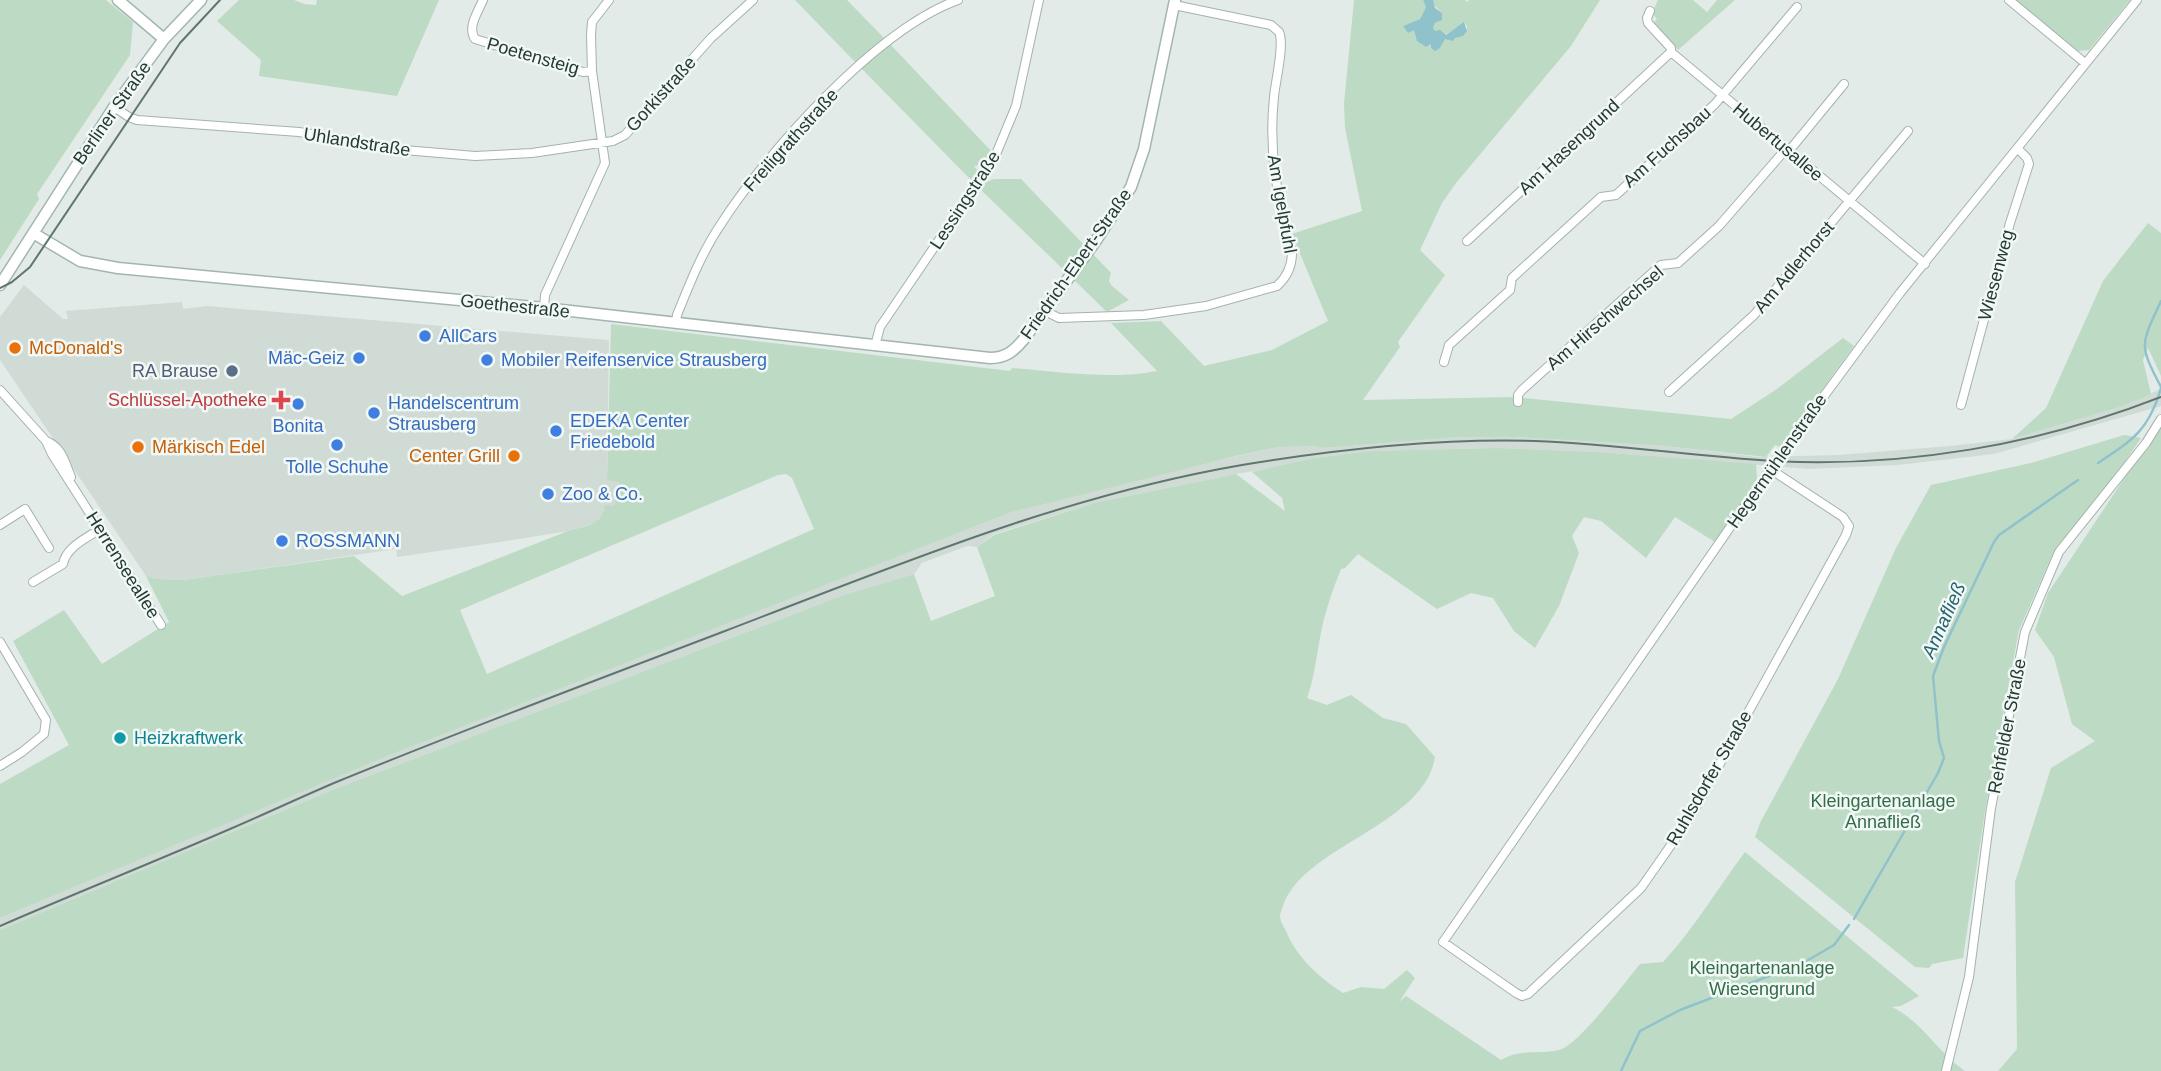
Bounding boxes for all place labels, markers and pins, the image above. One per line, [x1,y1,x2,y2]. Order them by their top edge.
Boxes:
place label: AllCars [439,326,497,346]
marker: AllCars [417,328,433,344]
place label: McDonald's [29,338,122,358]
marker: McDonald's [7,340,23,356]
place label: Mäc-Geiz [268,348,345,368]
marker: Mäc-Geiz [351,350,367,366]
place label: Mobiler Reifenservice Strausberg [501,350,767,370]
marker: Mobiler Reifenservice Strausberg [479,352,495,368]
place label: RA Brause [132,361,218,381]
marker: RA Brause [224,363,240,379]
place label: Schlüssel-Apotheke [108,390,267,410]
marker: Schlüssel-Apotheke [273,392,289,408]
place label: Handelscentrum Strausberg [388,393,519,434]
marker: Bonita [290,396,306,412]
marker: Handelscentrum Strausberg [366,405,382,421]
place label: EDEKA Center Friedebold [570,411,689,452]
place label: Bonita [272,416,325,436]
marker: EDEKA Center Friedebold [548,423,564,439]
place label: Märkisch Edel [152,437,265,457]
marker: Tolle Schuhe [329,437,345,453]
marker: Märkisch Edel [130,439,146,455]
place label: Center Grill [409,446,500,466]
marker: Center Grill [506,448,522,464]
place label: Tolle Schuhe [285,457,389,477]
place label: Zoo & Co. [562,484,643,504]
marker: Zoo & Co. [540,486,556,502]
place label: ROSSMANN [296,531,400,551]
marker: ROSSMANN [274,533,290,549]
place label: Heizkraftwerk [134,728,244,748]
marker: Heizkraftwerk [112,730,128,746]

